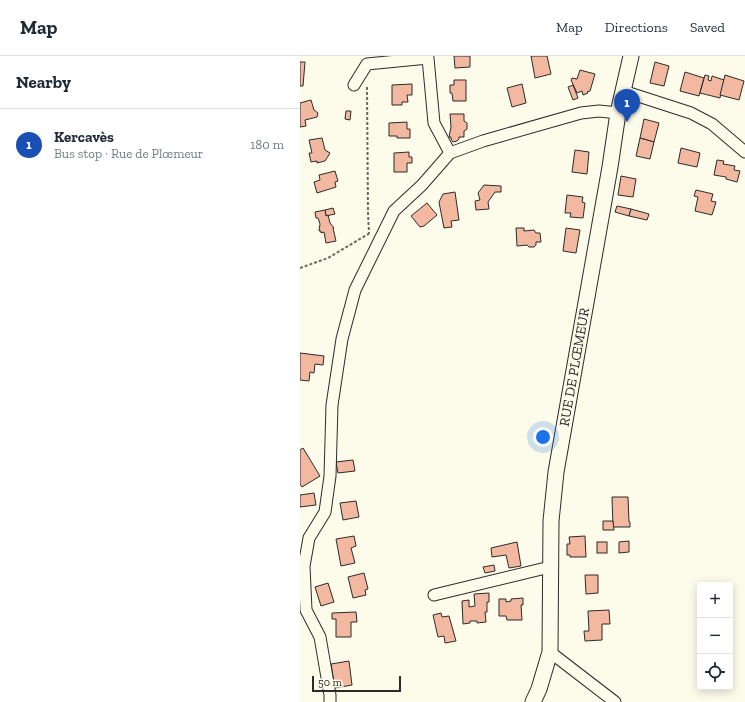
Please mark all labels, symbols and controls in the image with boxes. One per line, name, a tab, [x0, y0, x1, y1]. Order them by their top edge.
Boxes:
text: Map	[20, 16, 57, 39]
text: Map	[556, 19, 583, 36]
text: Directions	[605, 19, 668, 36]
text: Saved	[690, 19, 725, 36]
text: Nearby	[16, 72, 71, 92]
pin: 1	[614, 89, 640, 122]
text: Kercavès	[54, 128, 114, 146]
text: 1	[26, 137, 32, 152]
text: 180 m	[250, 137, 284, 152]
text: Bus stop · Rue de Plœmeur	[54, 146, 203, 161]
street label: RUE DE PLŒMEUR	[556, 306, 593, 428]
your location	[533, 427, 553, 447]
map controls	[697, 582, 733, 690]
button: +	[697, 582, 733, 618]
button: −	[697, 618, 733, 654]
button: locate	[697, 654, 733, 690]
scale bar	[312, 674, 401, 693]
text: 50 m	[318, 676, 342, 689]

